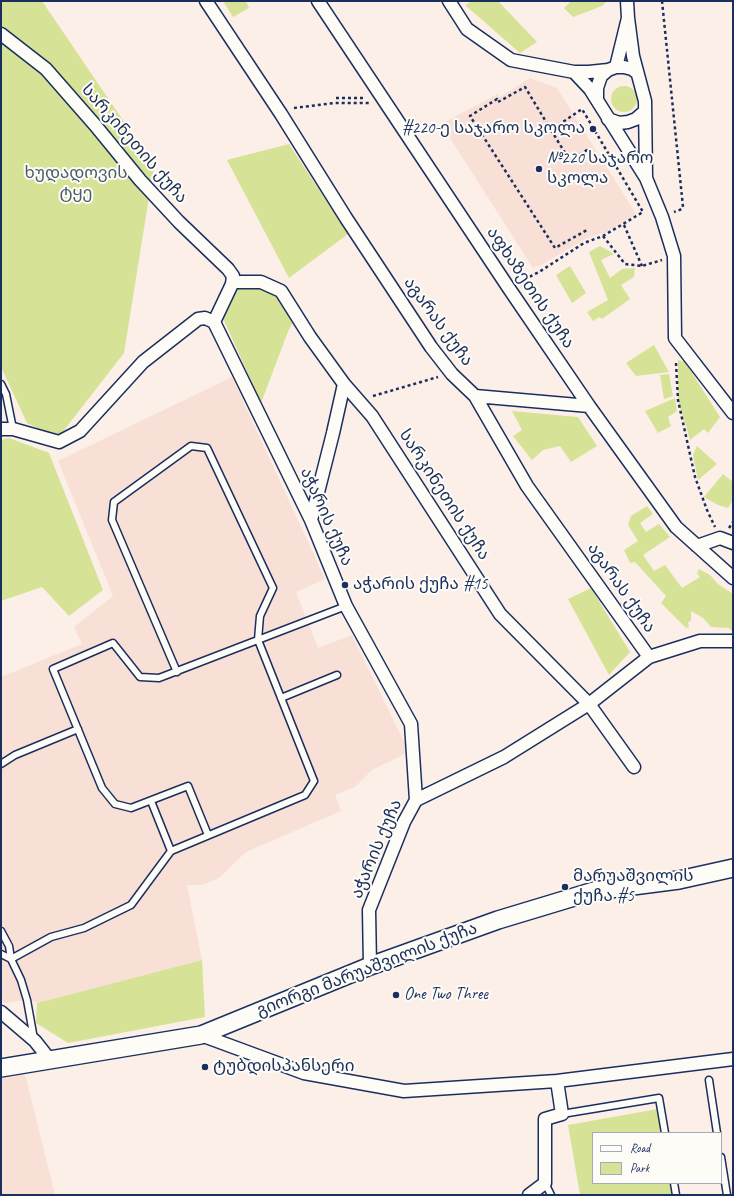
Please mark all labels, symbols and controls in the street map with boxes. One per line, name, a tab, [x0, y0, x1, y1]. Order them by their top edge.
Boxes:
street label: სარკინეთის ქუჩა	[77, 80, 191, 208]
place label: #220-ე საჯარო სკოლა	[402, 119, 585, 139]
marker: #220-ე საჯარო სკოლა	[588, 124, 598, 134]
place label: №220 საჯარო სკოლა	[547, 149, 653, 189]
park label: ხუდადოვის ტყე	[25, 164, 127, 204]
marker: №220 საჯარო სკოლა	[534, 164, 544, 174]
street label: აფხაზეთის ქუჩა	[482, 223, 578, 353]
street label: აგარას ქუჩა	[399, 273, 477, 371]
street label: სარკინეთის ქუჩა	[394, 426, 494, 564]
street label: აჭარის ქუჩა	[295, 465, 357, 569]
street label: აგარას ქუჩა	[582, 539, 660, 637]
place label: აჭარის ქუჩა #15	[353, 575, 488, 595]
marker: აჭარის ქუჩა #15	[340, 580, 350, 590]
street label: აჭარის ქუჩა	[347, 796, 407, 902]
place label: მარუაშვილის ქუჩა #5	[573, 867, 693, 907]
marker: მარუაშვილის ქუჩა #5	[560, 882, 570, 892]
street label: გიორგი მარუაშვილის ქუჩა	[254, 918, 480, 1022]
place label: One Two Three	[404, 985, 488, 1005]
marker: One Two Three	[391, 990, 401, 1000]
place label: ტუბდისპანსერი	[213, 1057, 354, 1077]
marker: ტუბდისპანსერი	[200, 1062, 210, 1072]
legend	[592, 1132, 722, 1184]
text: Road	[630, 1140, 650, 1156]
text: Park	[630, 1160, 649, 1176]

